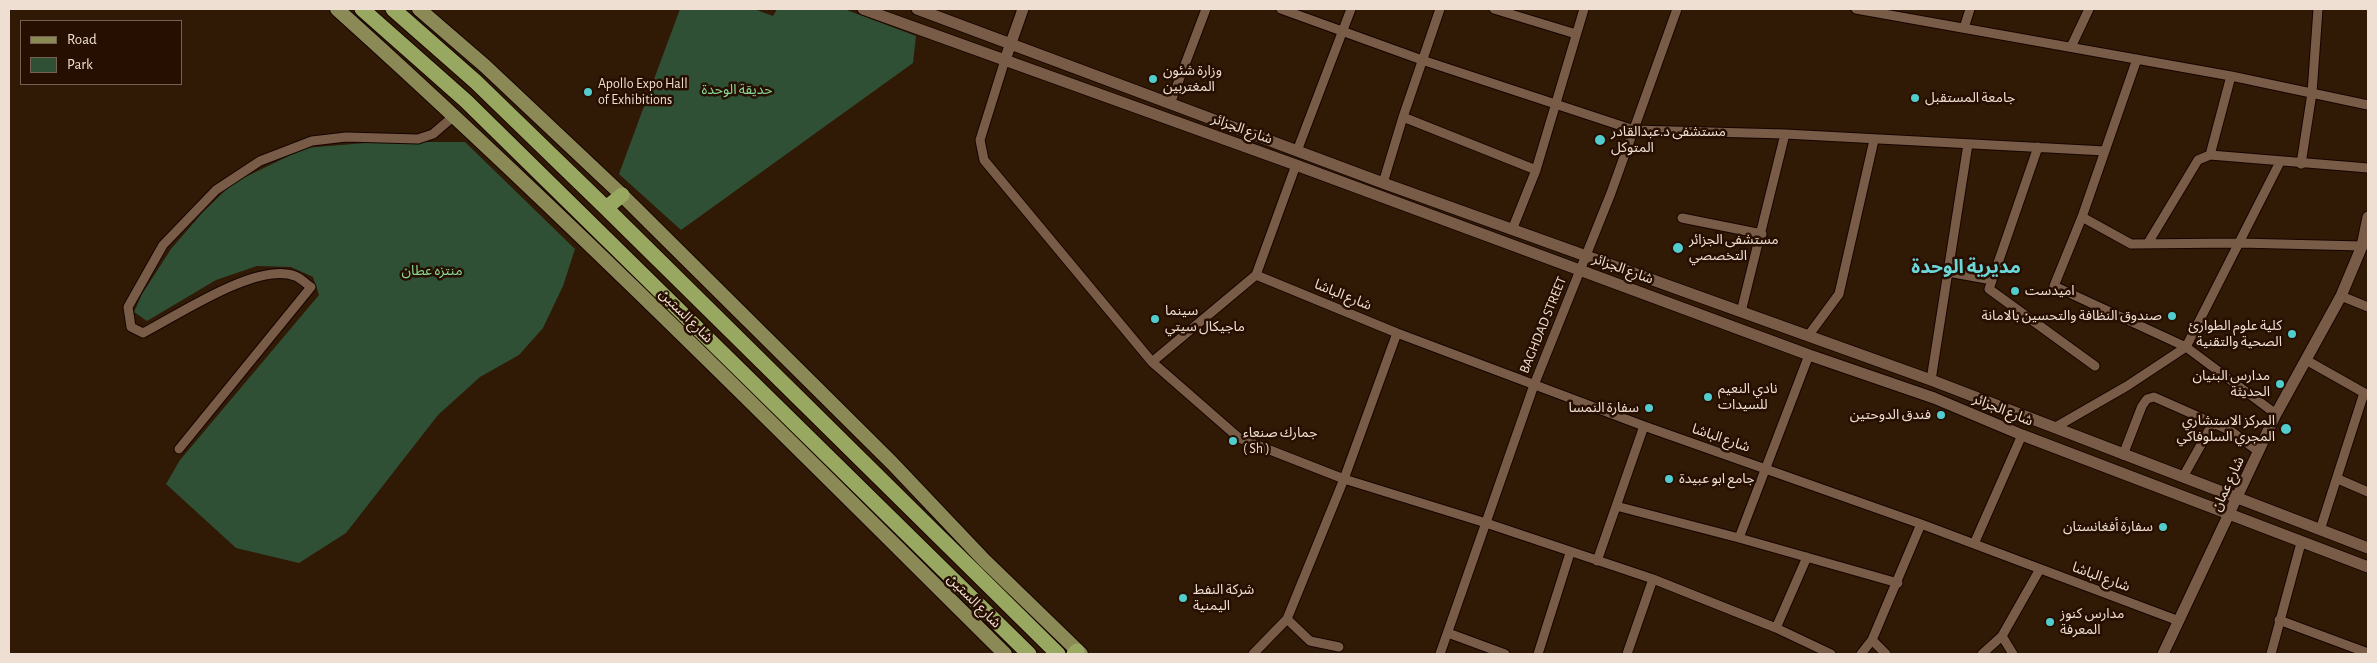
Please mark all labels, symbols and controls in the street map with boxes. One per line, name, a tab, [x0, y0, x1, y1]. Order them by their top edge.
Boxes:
legend	[20, 20, 182, 85]
text: Road	[67, 32, 97, 47]
text: Park	[67, 57, 93, 72]
place label: وزارة شئون المغتربين	[1163, 63, 1222, 95]
marker: وزارة شئون المغتربين	[1147, 73, 1159, 85]
place label: Apollo Expo Hall of Exhibitions	[598, 76, 688, 108]
park label: حديقة الوحدة	[702, 82, 772, 98]
marker: Apollo Expo Hall of Exhibitions	[582, 86, 594, 98]
place label: جامعة المستقبل	[1925, 90, 2015, 106]
marker: جامعة المستقبل	[1909, 92, 1921, 104]
street label: شارع الجزائر	[1209, 110, 1275, 148]
place label: مستشفى د.عبدالقادر المتوكل	[1611, 124, 1726, 156]
marker: مستشفى د.عبدالقادر المتوكل	[1593, 133, 1607, 147]
place label: مستشفى الجزائر التخصصي	[1689, 232, 1779, 264]
marker: مستشفى الجزائر التخصصي	[1671, 241, 1685, 255]
street label: شارع الجزائر	[1590, 250, 1656, 288]
district label: مديرية الوحدة	[1911, 256, 2021, 278]
park label: منتزه عطان	[402, 263, 462, 279]
street label: BAGHDAD STREET	[1516, 274, 1570, 376]
street label: شارع الباشا	[1312, 276, 1374, 314]
place label: اميدست	[2025, 283, 2075, 299]
marker: اميدست	[2009, 285, 2021, 297]
street label: شارع الستين	[656, 286, 716, 346]
place label: سينما ماجيكال سيتي	[1165, 303, 1245, 336]
place label: صندوق النظافة والتحسين بالامانة	[1982, 308, 2162, 324]
marker: صندوق النظافة والتحسين بالامانة	[2166, 310, 2178, 322]
marker: سينما ماجيكال سيتي	[1149, 313, 1161, 325]
place label: كلية علوم الطوارئ الصحية والتقنية	[2188, 318, 2282, 351]
marker: كلية علوم الطوارئ الصحية والتقنية	[2286, 328, 2298, 340]
place label: مدارس البنيان الحديثة	[2192, 368, 2270, 401]
marker: مدارس البنيان الحديثة	[2274, 378, 2286, 390]
place label: نادي النعيم للسيدات	[1718, 381, 1778, 414]
street label: شارع الجزائر	[1970, 390, 2036, 430]
marker: نادي النعيم للسيدات	[1702, 391, 1714, 403]
place label: سفارة النمسا	[1569, 400, 1639, 416]
marker: سفارة النمسا	[1643, 402, 1655, 414]
place label: فندق الدوحتين	[1850, 407, 1931, 423]
marker: فندق الدوحتين	[1935, 409, 1947, 421]
place label: المركز الاستشاري المجري السلوفاكي	[2176, 413, 2275, 446]
street label: شارع الباشا	[1690, 420, 1752, 456]
marker: المركز الاستشاري المجري السلوفاكي	[2279, 422, 2293, 436]
place label: جمارك صنعاء ( Sh )	[1243, 425, 1317, 458]
marker: جمارك صنعاء ( Sh )	[1227, 435, 1239, 447]
street label: شارع عمان	[2208, 454, 2248, 514]
place label: جامع ابو عبيدة	[1679, 471, 1755, 487]
marker: جامع ابو عبيدة	[1663, 473, 1675, 485]
place label: سفارة أفغانستان	[2063, 519, 2153, 535]
marker: سفارة أفغانستان	[2157, 521, 2169, 533]
street label: شارع الباشا	[2070, 559, 2132, 595]
street label: شارع الستين	[944, 571, 1004, 631]
place label: شركة النفط اليمنية	[1193, 582, 1254, 614]
marker: شركة النفط اليمنية	[1177, 592, 1189, 604]
place label: مدارس كنوز المعرفة	[2060, 606, 2124, 638]
marker: مدارس كنوز المعرفة	[2044, 616, 2056, 628]

